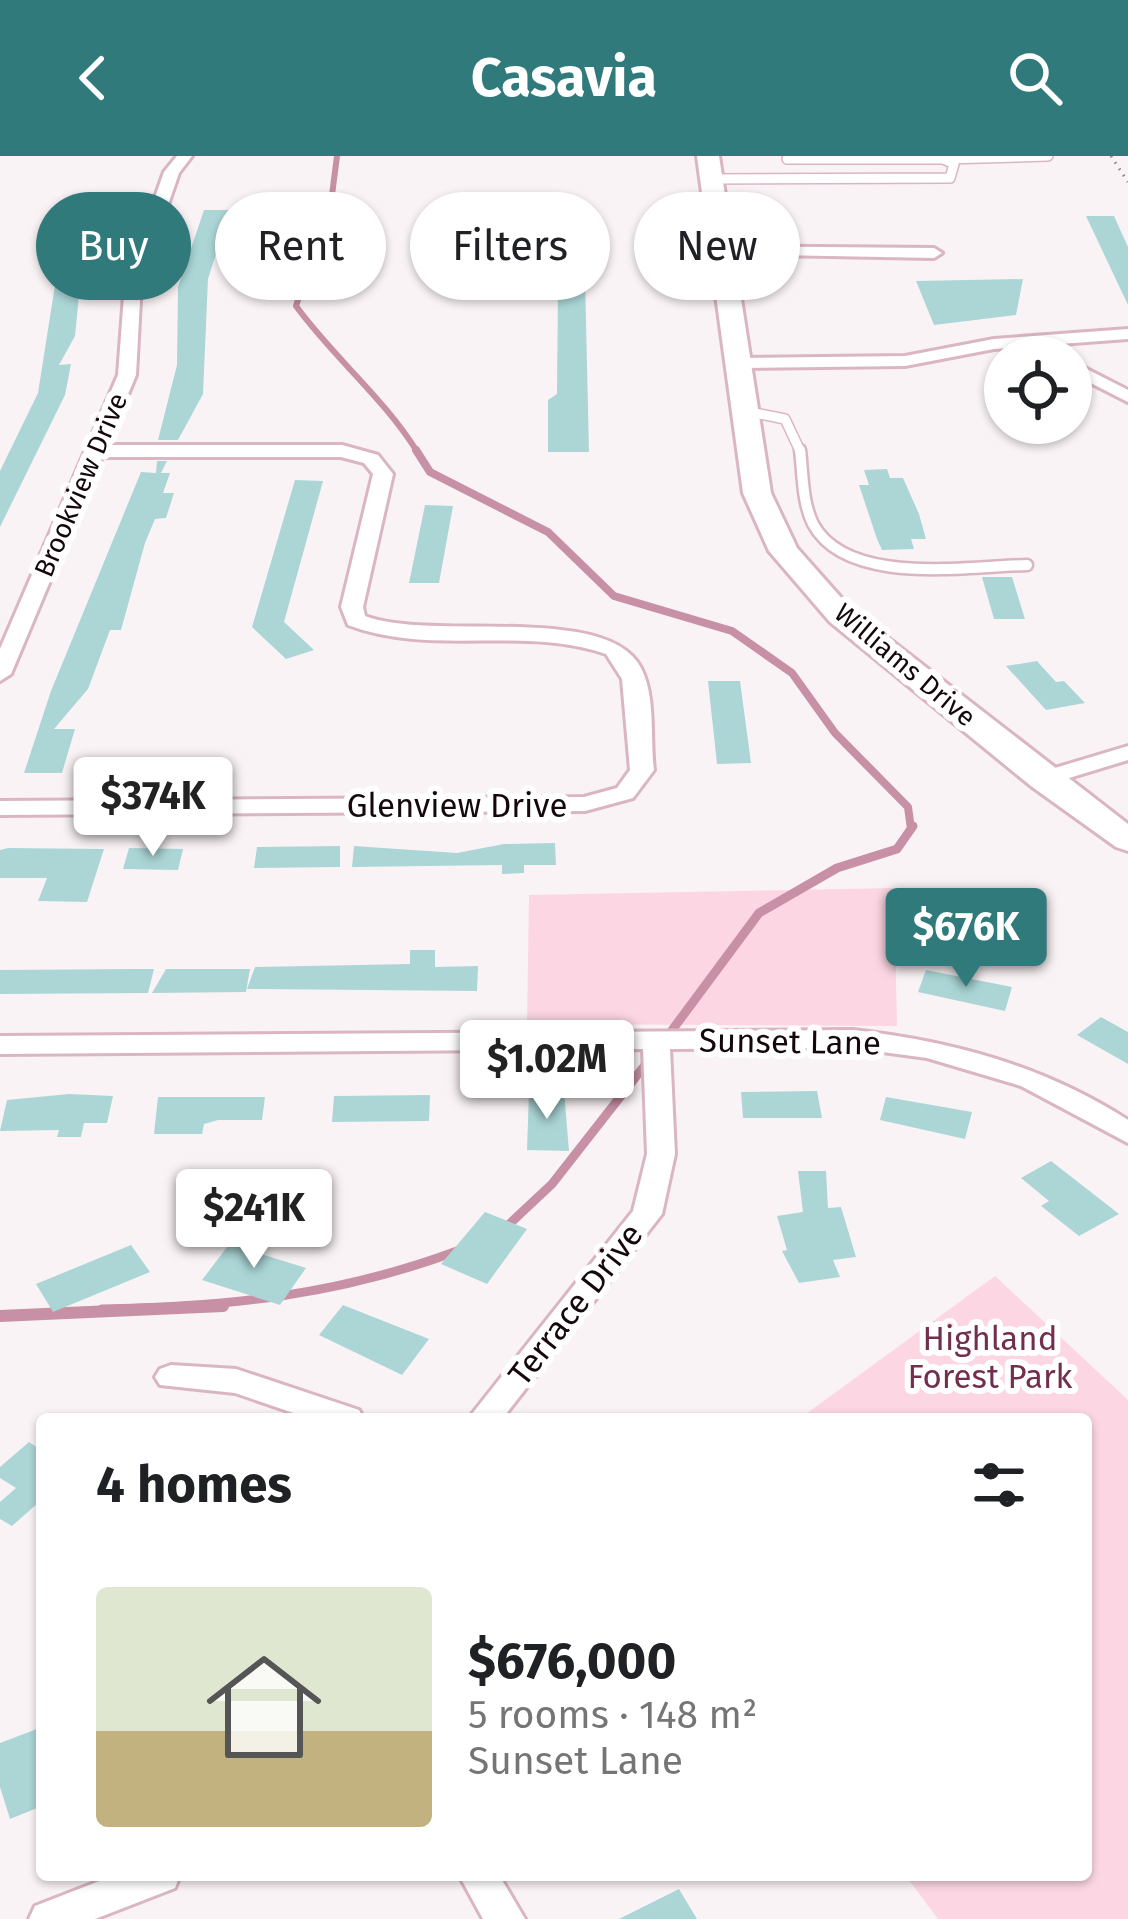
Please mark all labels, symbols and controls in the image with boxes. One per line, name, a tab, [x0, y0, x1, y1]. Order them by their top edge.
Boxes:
icon: back	[60, 45, 126, 111]
icon: search	[1002, 45, 1068, 111]
text: Casavia	[471, 46, 657, 110]
chip: Buy	[36, 192, 191, 300]
chip: Rent	[215, 192, 386, 300]
chip: Filters	[410, 192, 610, 300]
chip: New	[634, 192, 800, 300]
map controls	[984, 336, 1092, 444]
button: locate	[984, 336, 1092, 444]
street label: Brookview Drive	[28, 388, 134, 582]
street label: Williams Drive	[828, 597, 982, 733]
pin: $374K	[69, 757, 237, 859]
text: $374K	[101, 773, 205, 819]
street label: Glenview Drive	[347, 786, 567, 826]
pin: $676K	[882, 888, 1050, 990]
text: $676K	[913, 904, 1019, 950]
pin: $1.02M	[449, 1020, 645, 1122]
street label: Sunset Lane	[699, 1020, 881, 1064]
text: $1.02M	[487, 1036, 607, 1082]
pin: $241K	[170, 1169, 338, 1271]
text: $241K	[203, 1185, 305, 1231]
street label: Terrace Drive	[500, 1216, 651, 1394]
park label: Highland Forest Park	[907, 1319, 1073, 1397]
icon: filters	[966, 1452, 1032, 1518]
text: 4 homes	[96, 1454, 292, 1516]
text: $676,000	[468, 1630, 676, 1692]
icon: home	[192, 1635, 336, 1779]
text: 5 rooms · 148 m²	[468, 1692, 757, 1738]
text: Sunset Lane	[468, 1738, 683, 1784]

